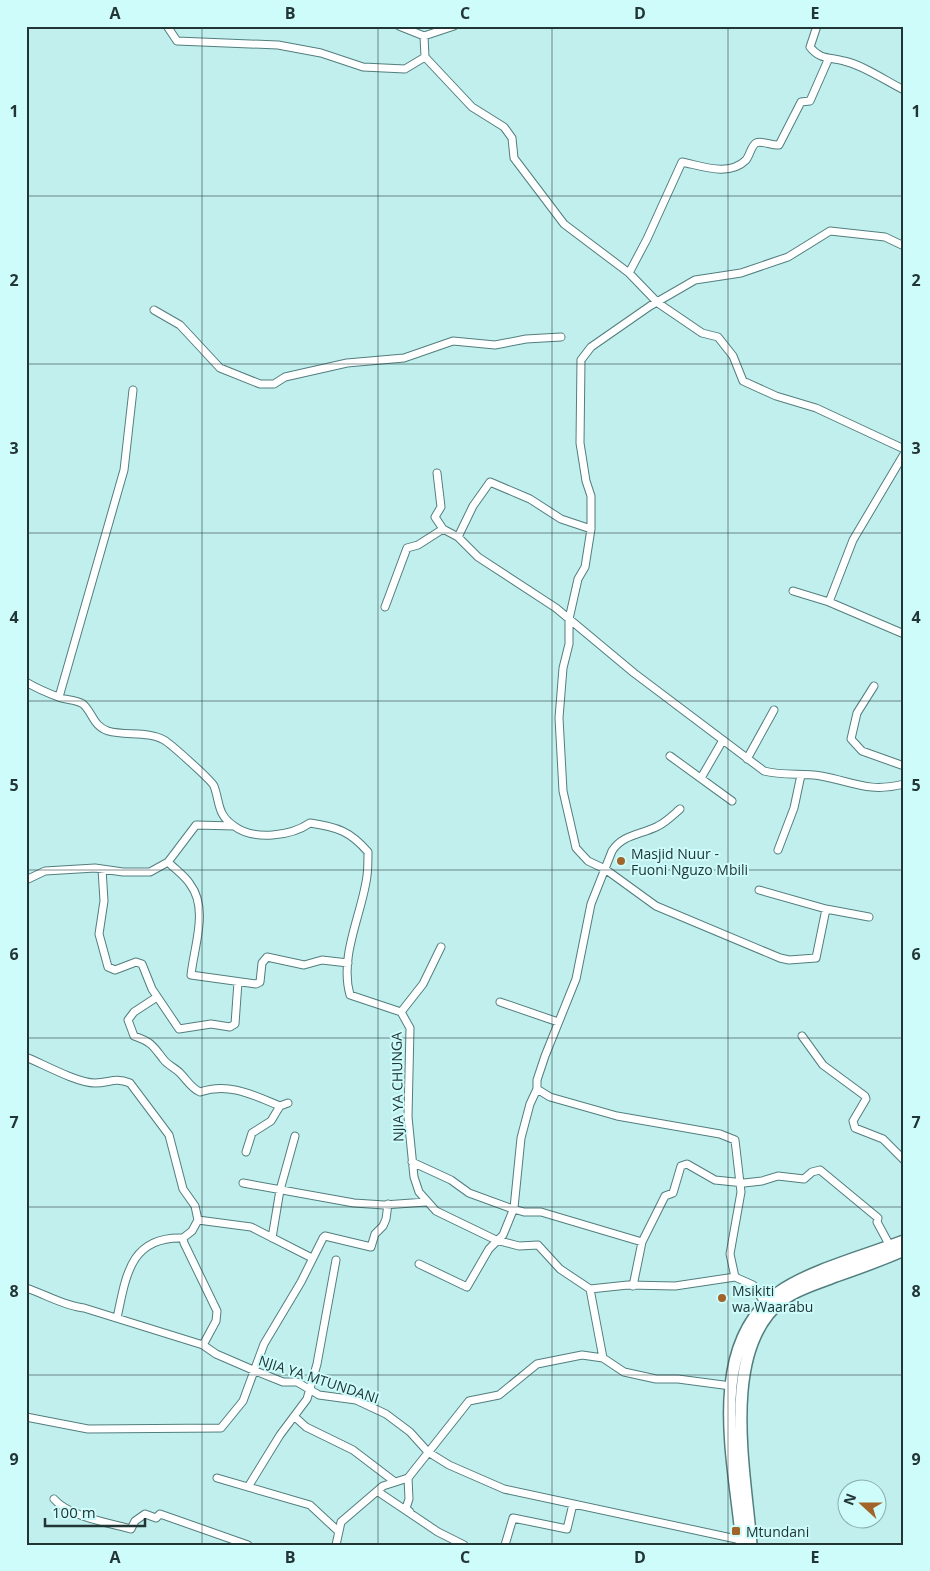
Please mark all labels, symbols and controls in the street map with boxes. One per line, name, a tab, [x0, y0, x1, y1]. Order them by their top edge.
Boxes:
text: A	[109, 2, 121, 24]
text: B	[285, 2, 295, 24]
text: C	[460, 2, 470, 24]
text: D	[634, 2, 646, 24]
text: E	[811, 2, 820, 24]
text: 1	[9, 100, 19, 122]
text: 1	[911, 100, 921, 122]
text: 2	[9, 269, 19, 291]
text: 2	[911, 269, 921, 291]
text: 3	[9, 437, 19, 459]
text: 3	[911, 437, 921, 459]
text: 4	[9, 606, 19, 628]
text: 4	[911, 606, 921, 628]
text: 5	[9, 774, 19, 796]
text: 5	[911, 774, 921, 796]
place label: Masjid Nuur - Fuoni Nguzo Mbili	[631, 844, 748, 879]
marker: Masjid Nuur - Fuoni Nguzo Mbili	[615, 855, 627, 867]
text: 6	[9, 943, 19, 965]
text: 6	[911, 943, 921, 965]
street label: NJIA YA CHUNGA	[387, 1032, 407, 1142]
text: 7	[9, 1111, 19, 1133]
text: 7	[911, 1111, 921, 1133]
text: 8	[9, 1280, 19, 1302]
text: 8	[911, 1280, 921, 1302]
place label: Msikiti wa Waarabu	[732, 1281, 813, 1316]
marker: Msikiti wa Waarabu	[716, 1292, 728, 1304]
street label: NJIA YA MTUNDANI	[256, 1351, 382, 1407]
text: 9	[9, 1448, 19, 1470]
text: 9	[911, 1448, 921, 1470]
north arrow	[838, 1478, 888, 1528]
text: N	[838, 1490, 860, 1508]
scale bar	[45, 1496, 145, 1528]
text: 100 m	[52, 1502, 96, 1522]
place label: Mtundani	[746, 1522, 809, 1541]
marker: Mtundani	[730, 1525, 742, 1537]
text: A	[109, 1546, 121, 1568]
text: B	[285, 1546, 295, 1568]
text: C	[460, 1546, 470, 1568]
text: D	[634, 1546, 646, 1568]
text: E	[811, 1546, 820, 1568]

